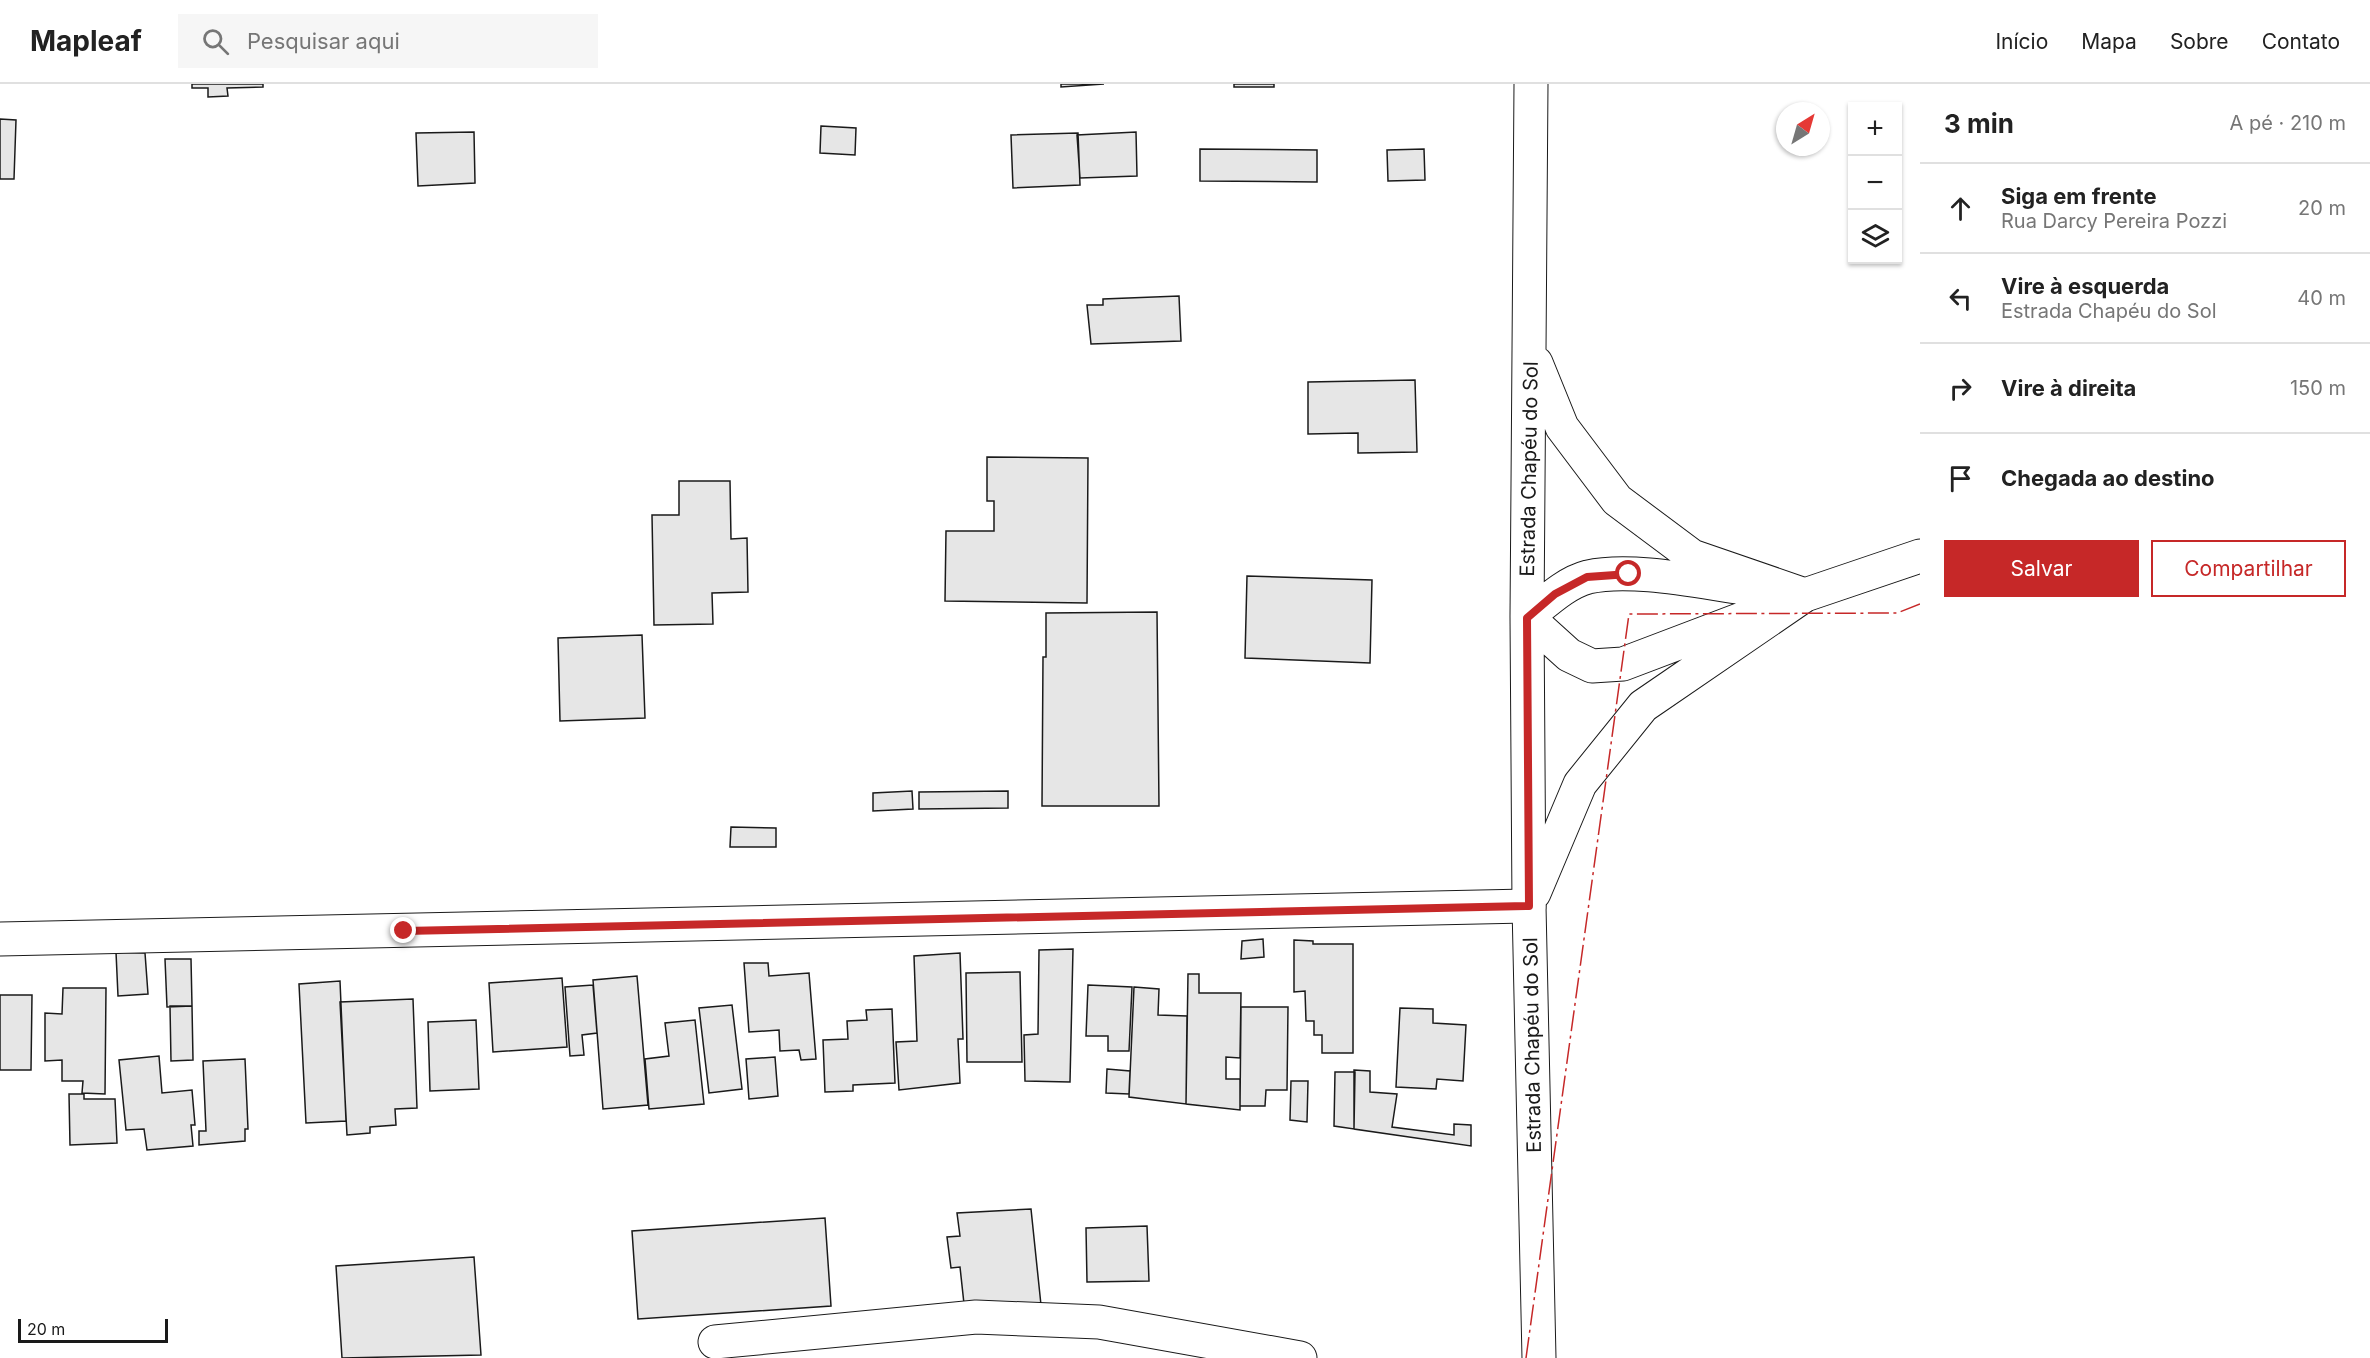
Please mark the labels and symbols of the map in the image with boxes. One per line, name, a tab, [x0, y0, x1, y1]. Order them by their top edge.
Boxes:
north arrow	[1776, 102, 1830, 156]
street label: Estrada Chapéu do Sol	[1515, 361, 1543, 577]
route start	[1615, 560, 1641, 586]
route end	[390, 917, 416, 943]
street label: Estrada Chapéu do Sol	[1518, 937, 1546, 1153]
scale bar	[18, 1316, 168, 1344]

